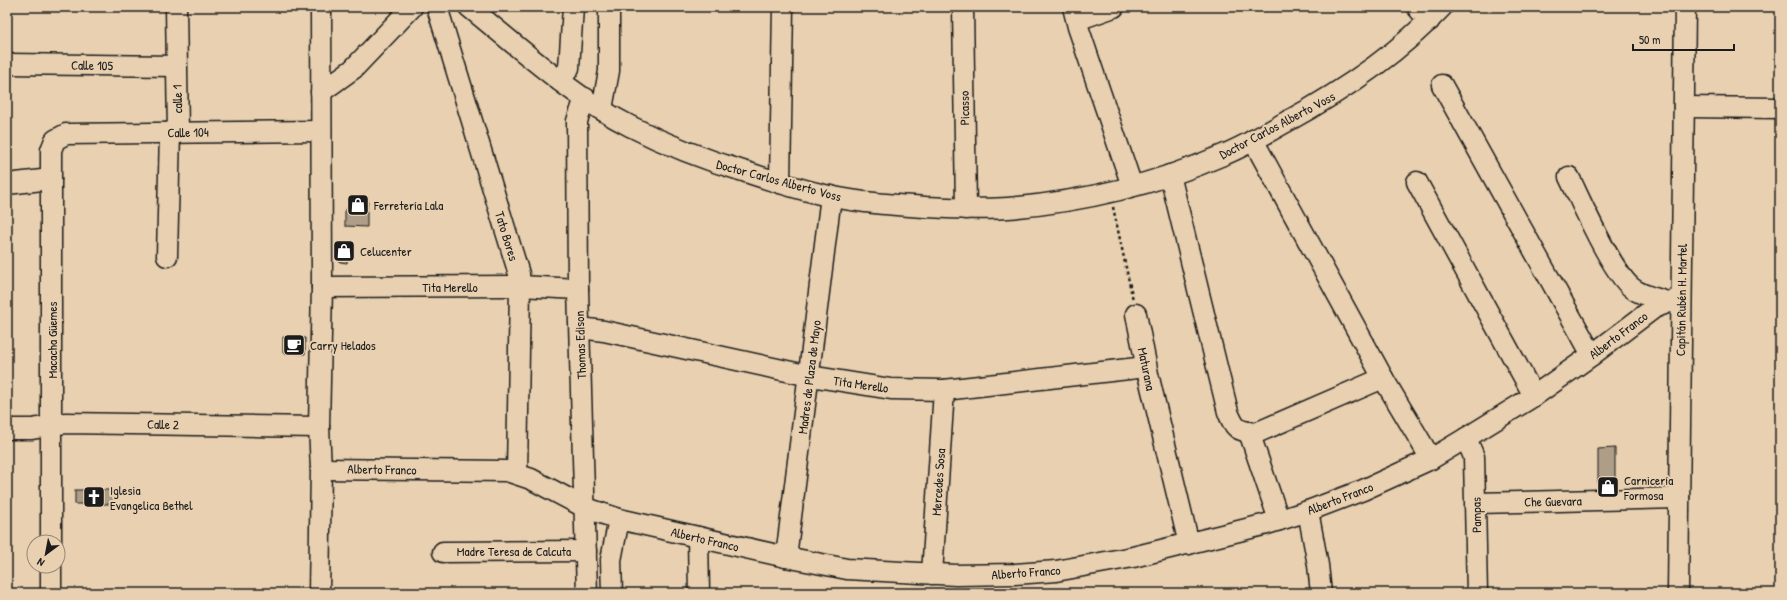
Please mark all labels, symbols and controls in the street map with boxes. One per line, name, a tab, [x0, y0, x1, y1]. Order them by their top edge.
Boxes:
scale bar	[1633, 26, 1734, 52]
text: 50 m	[1639, 31, 1660, 48]
street label: Calle 105	[71, 56, 114, 74]
street label: calle 1	[168, 84, 186, 113]
street label: Doctor Carlos Alberto Voss	[1216, 87, 1338, 163]
street label: Picasso	[955, 91, 973, 125]
street label: Calle 104	[167, 123, 209, 141]
street label: Doctor Carlos Alberto Voss	[715, 155, 843, 205]
shop icon: Ferretería Lala	[345, 192, 371, 218]
place label: Ferretería Lala	[373, 196, 443, 214]
street label: Tato Bores	[491, 209, 523, 263]
shop icon: Celucenter	[331, 238, 357, 264]
place label: Celucenter	[360, 242, 412, 260]
street label: Capitán Rubén H. Martel	[1671, 243, 1691, 356]
street label: Tita Merello	[422, 278, 478, 296]
street label: Macacha Güemes	[43, 301, 61, 379]
street label: Alberto Franco	[1585, 307, 1651, 363]
street label: Thomas Edison	[570, 310, 590, 380]
street label: Madres de Plaza de Mayo	[793, 319, 825, 435]
cafe icon: Carry Helados	[281, 332, 307, 358]
place label: Carry Helados	[310, 336, 376, 354]
street label: Maturana	[1134, 346, 1160, 392]
street label: Tita Merello	[832, 371, 890, 397]
street label: Calle 2	[147, 415, 179, 433]
street label: Mercedes Sosa	[927, 448, 949, 516]
street label: Alberto Franco	[347, 459, 417, 479]
place label: Carnicería Formosa	[1623, 471, 1673, 504]
shop icon: Carnicería Formosa	[1595, 474, 1621, 500]
street label: Alberto Franco	[1304, 477, 1376, 519]
place label: Iglesia Evangelica Bethel	[110, 481, 193, 514]
church icon: Iglesia Evangelica Bethel	[81, 484, 107, 510]
street label: Che Guevara	[1524, 491, 1582, 511]
street label: Pampas	[1467, 497, 1485, 533]
street label: Alberto Franco	[669, 522, 741, 556]
north arrow	[26, 534, 66, 574]
street label: Madre Teresa de Calcuta	[457, 542, 571, 560]
text: N	[34, 555, 47, 570]
street label: Alberto Franco	[991, 561, 1061, 583]

